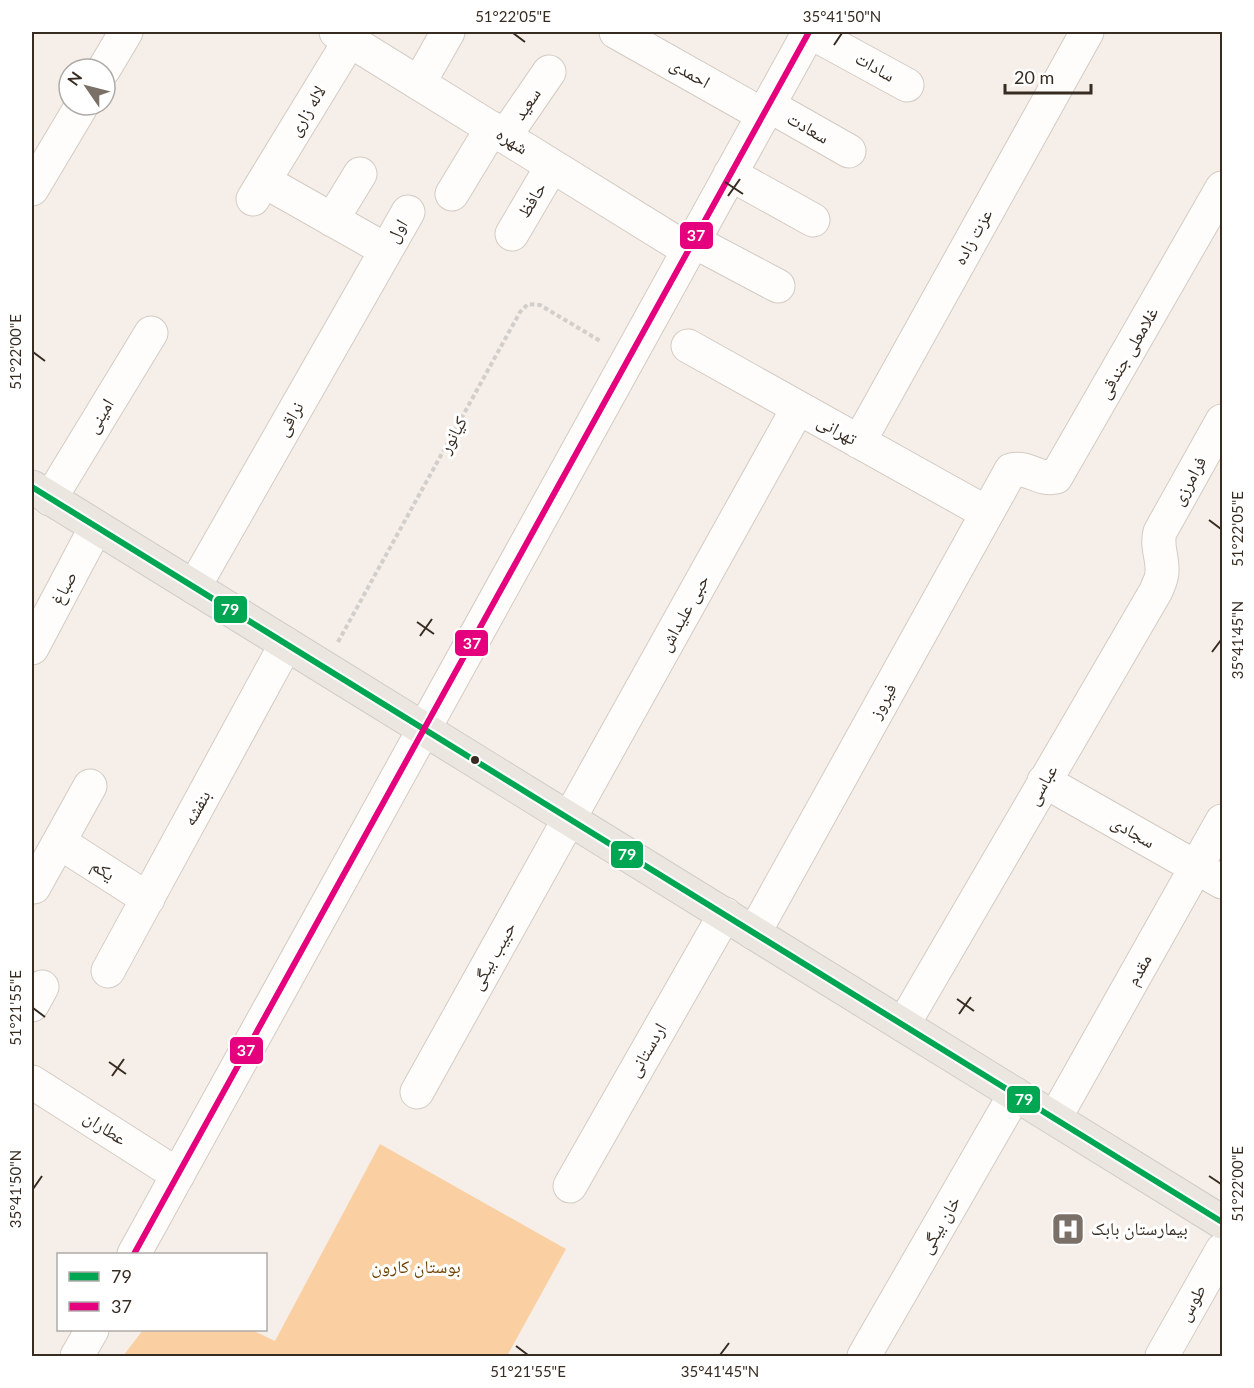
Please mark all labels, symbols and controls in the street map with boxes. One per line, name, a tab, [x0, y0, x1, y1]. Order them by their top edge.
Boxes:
text: 51°22'05"E	[475, 7, 551, 25]
text: 35°41'50"N	[803, 7, 881, 25]
street label: سادات	[852, 46, 899, 86]
street label: احمدی	[666, 52, 715, 93]
north arrow	[57, 57, 117, 117]
scale bar	[1005, 57, 1090, 95]
text: 20 m	[1014, 66, 1054, 88]
text: N	[63, 68, 86, 89]
street label: لاله زاری	[282, 81, 331, 140]
street label: سعید	[507, 83, 545, 124]
street label: سعادت	[783, 106, 834, 148]
street label: شهره	[493, 122, 532, 158]
street label: حافظ	[512, 178, 550, 221]
street label: عزت زاده	[948, 205, 997, 268]
street label: اول	[381, 215, 412, 247]
line badge: 37	[679, 221, 714, 250]
text: 37	[687, 225, 705, 244]
street label: غلامعلی جندقی	[1092, 303, 1163, 403]
text: 51°22'00"E	[6, 314, 24, 390]
street label: امینی	[80, 394, 119, 437]
street label: نراقی	[270, 397, 309, 440]
street label: تهرانی	[813, 409, 861, 450]
street label: کیانور	[433, 412, 472, 458]
street label: فرامرزی	[1166, 452, 1211, 509]
text: 51°22'05"E	[1228, 491, 1246, 567]
street label: صباغ	[45, 567, 82, 609]
street label: حبی علیداش	[653, 570, 714, 655]
line badge: 79	[213, 595, 248, 624]
text: 79	[221, 599, 239, 618]
text: 35°41'45"N	[1228, 601, 1246, 679]
line badge: 37	[454, 629, 489, 657]
text: 37	[463, 633, 481, 652]
street label: فیروز	[863, 679, 901, 723]
unlabelled marker	[469, 754, 481, 766]
street label: عباسی	[1021, 760, 1062, 809]
street label: بنفشه	[177, 786, 215, 829]
street label: سجادی	[1107, 810, 1159, 853]
line badge: 79	[610, 840, 644, 869]
text: 79	[618, 844, 636, 863]
street label: یکم	[86, 853, 120, 887]
street label: حبیب بیگی	[464, 918, 521, 994]
street label: مقدم	[1121, 950, 1157, 990]
text: 51°21'55"E	[6, 970, 24, 1046]
street label: اردستانی	[622, 1018, 671, 1081]
line badge: 37	[229, 1036, 264, 1065]
text: 37	[237, 1040, 255, 1059]
line badge: 79	[1006, 1085, 1041, 1114]
text: 79	[1015, 1089, 1033, 1108]
street label: عطاران	[79, 1105, 131, 1150]
text: 51°22'00"E	[1228, 1146, 1246, 1222]
text: 35°41'50"N	[6, 1150, 24, 1228]
street label: خان بیگی	[914, 1192, 965, 1258]
hospital icon: بیمارستان بابک	[1050, 1211, 1086, 1247]
place label: بیمارستان بابک	[1091, 1217, 1188, 1240]
legend	[57, 1253, 267, 1331]
park label: بوستان کارون	[371, 1255, 461, 1278]
text: 79	[111, 1265, 132, 1287]
street label: طوس	[1172, 1280, 1211, 1325]
text: 37	[111, 1295, 132, 1317]
text: 51°21'55"E	[490, 1362, 566, 1380]
text: 35°41'45"N	[681, 1362, 759, 1380]

